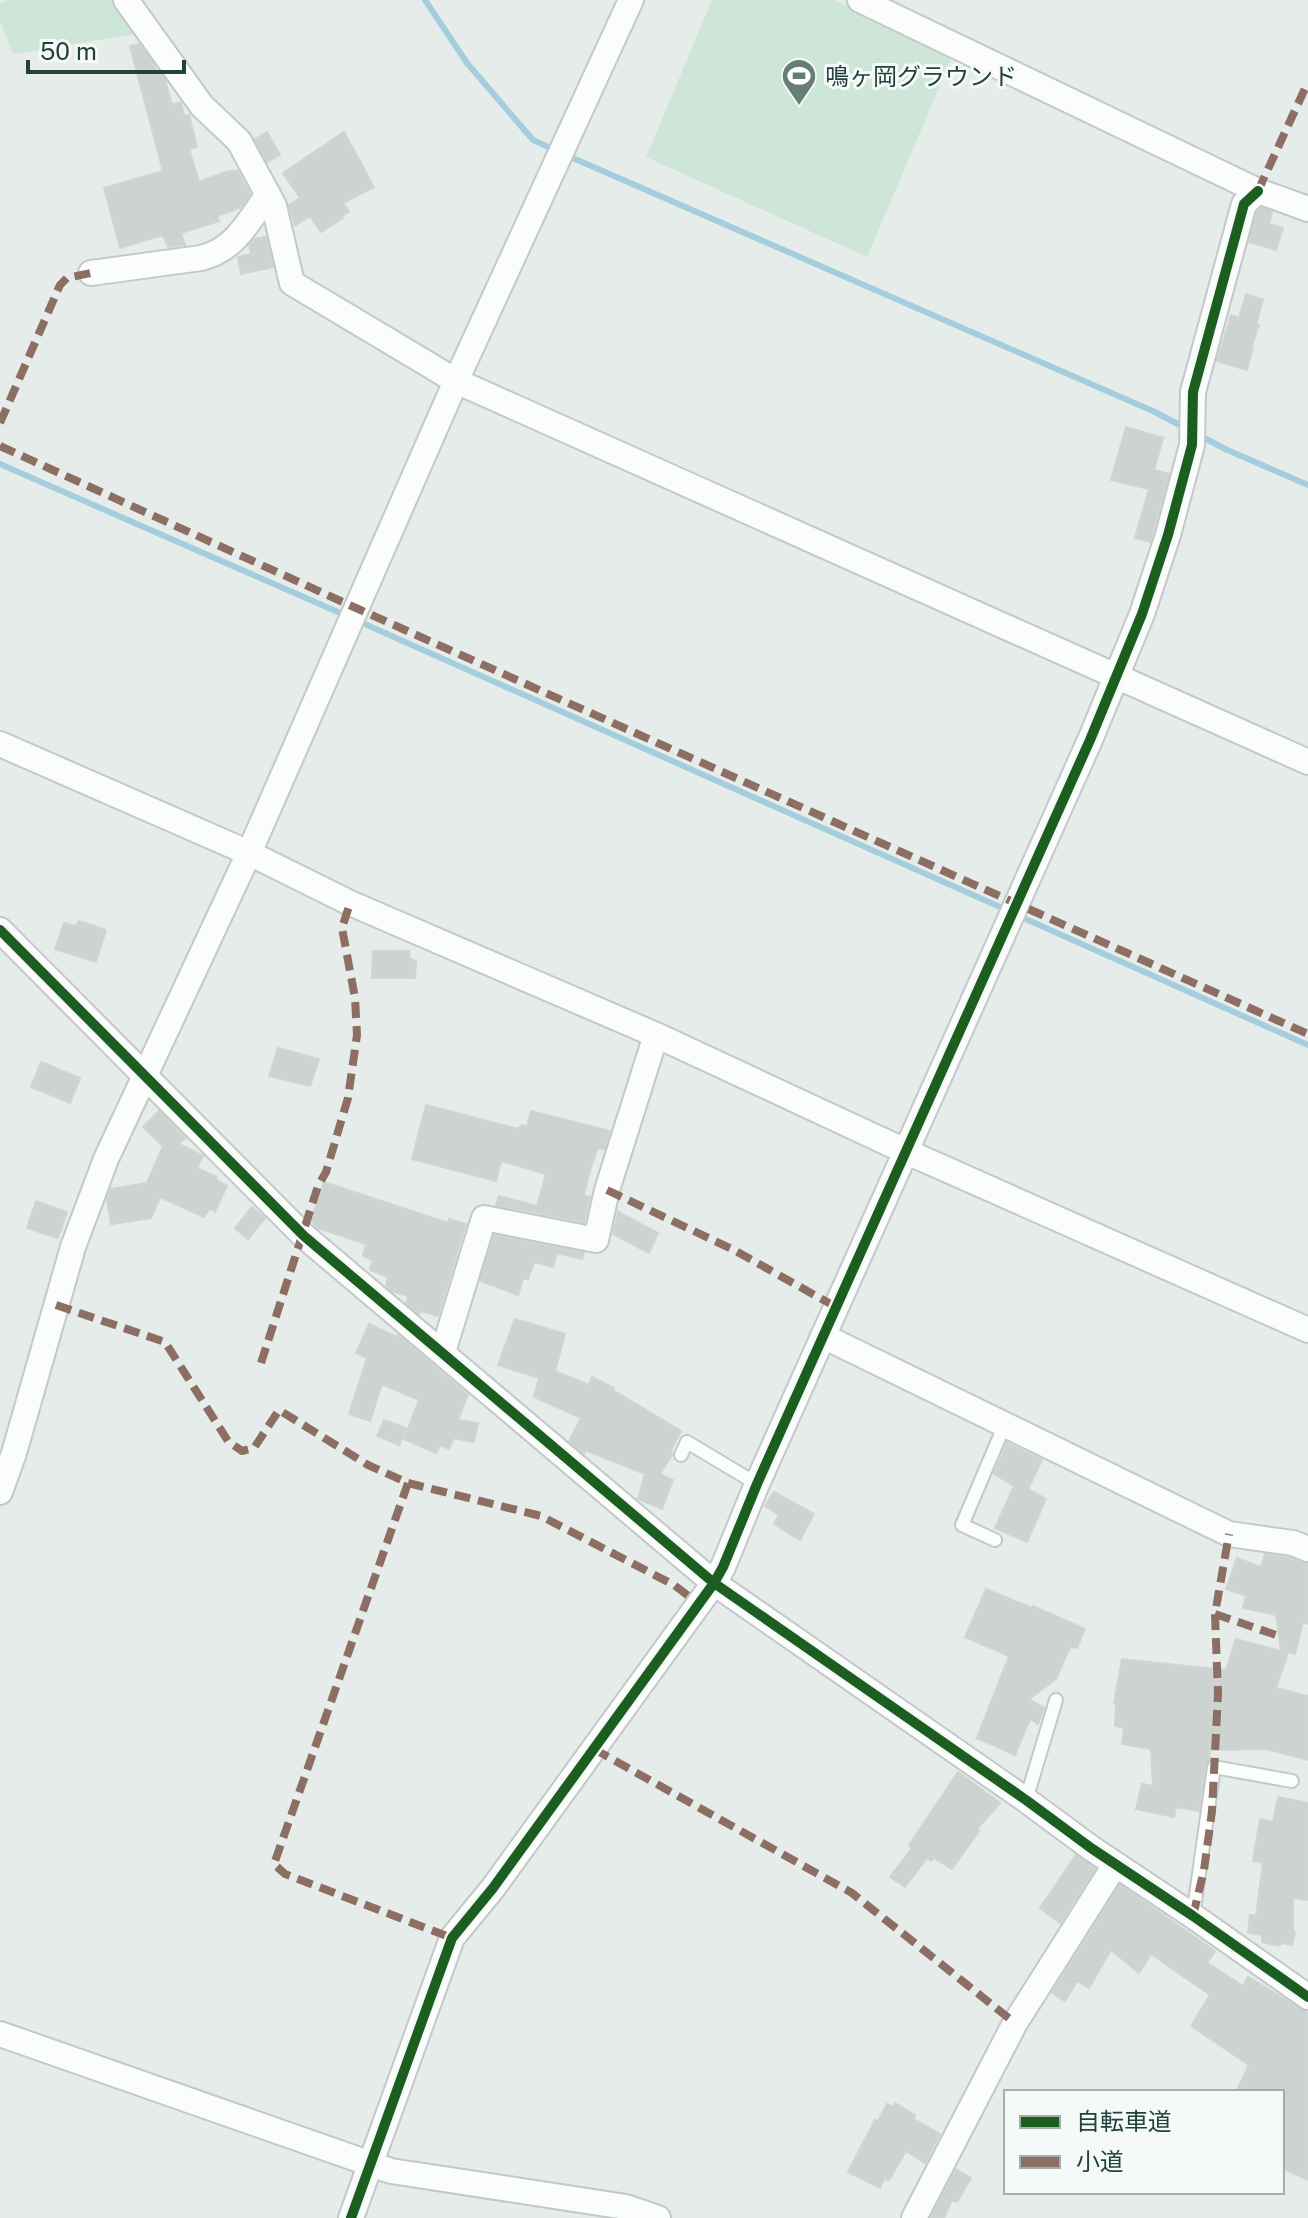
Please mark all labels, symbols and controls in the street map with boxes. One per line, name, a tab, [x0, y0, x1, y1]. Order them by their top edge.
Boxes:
scale bar	[28, 24, 184, 74]
text: 50 m	[40, 37, 97, 65]
sports icon: 鳴ヶ岡グラウンド	[780, 57, 818, 107]
place label: 鳴ヶ岡グラウンド	[825, 62, 1017, 90]
legend	[1004, 2090, 1284, 2194]
text: 自転車道	[1076, 2107, 1172, 2135]
text: 小道	[1076, 2147, 1124, 2175]

